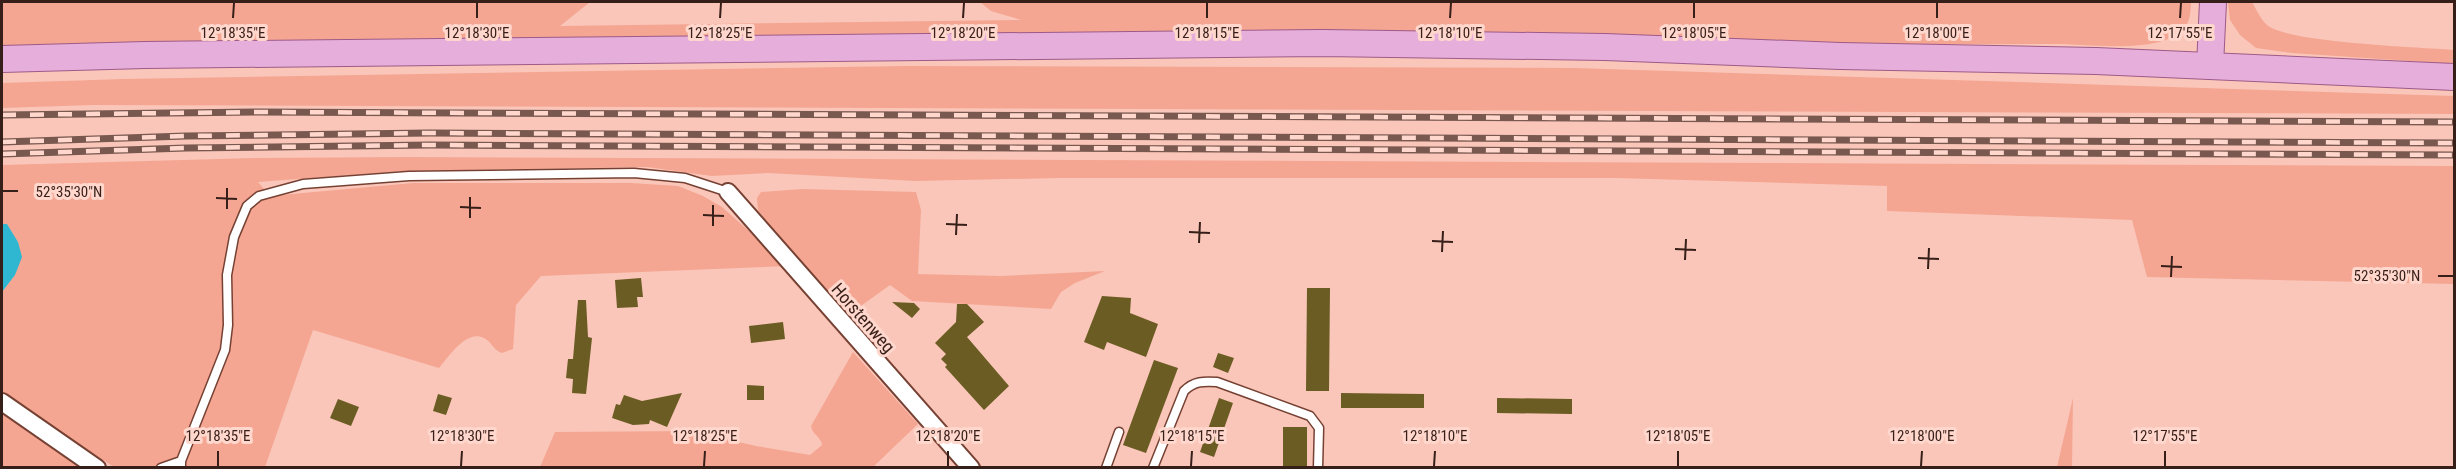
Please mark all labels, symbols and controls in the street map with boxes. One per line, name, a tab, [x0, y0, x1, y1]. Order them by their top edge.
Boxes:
text: 12°18'35"E	[201, 24, 265, 42]
text: 12°18'30"E	[445, 24, 509, 42]
text: 12°18'25"E	[688, 24, 752, 42]
text: 12°18'20"E	[931, 24, 995, 42]
text: 12°18'15"E	[1175, 24, 1239, 42]
text: 12°18'10"E	[1418, 24, 1482, 42]
text: 12°18'05"E	[1662, 24, 1726, 42]
text: 12°18'00"E	[1905, 24, 1969, 42]
text: 12°17'55"E	[2148, 24, 2212, 42]
text: 52°35'30"N	[36, 183, 102, 201]
text: 52°35'30"N	[2354, 267, 2420, 285]
street label: Horstenweg	[827, 279, 899, 357]
text: 12°18'35"E	[186, 427, 250, 445]
text: 12°18'30"E	[430, 427, 494, 445]
text: 12°18'25"E	[673, 427, 737, 445]
text: 12°18'20"E	[916, 427, 980, 445]
text: 12°18'15"E	[1160, 427, 1224, 445]
text: 12°18'10"E	[1403, 427, 1467, 445]
text: 12°18'05"E	[1646, 427, 1710, 445]
text: 12°18'00"E	[1890, 427, 1954, 445]
text: 12°17'55"E	[2133, 427, 2197, 445]

